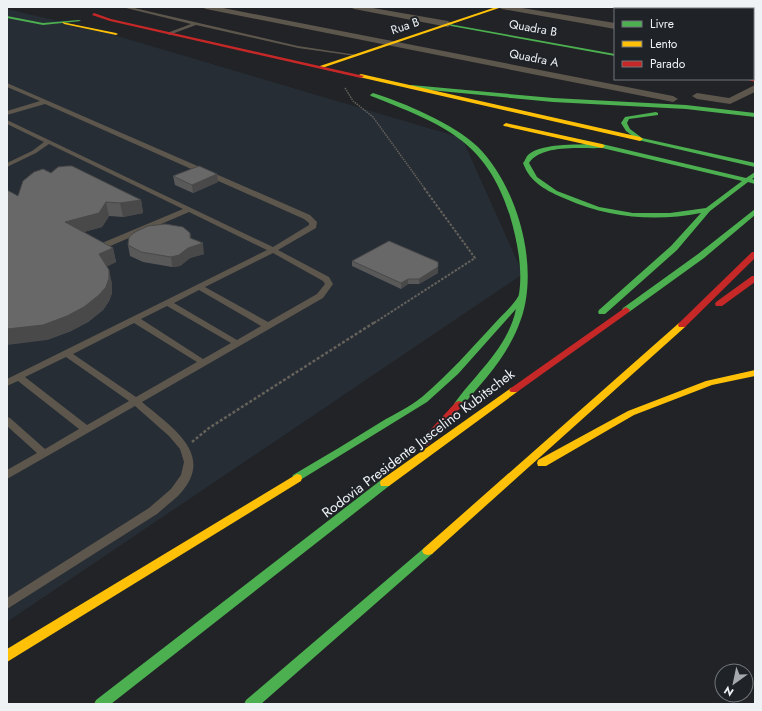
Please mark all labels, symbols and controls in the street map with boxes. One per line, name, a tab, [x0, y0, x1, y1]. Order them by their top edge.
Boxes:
legend	[614, 8, 754, 80]
street label: Rua B	[388, 13, 422, 39]
street label: Quadra B	[508, 15, 559, 41]
text: Livre	[650, 15, 674, 33]
text: Lento	[650, 35, 678, 53]
street label: Quadra A	[508, 44, 560, 72]
text: Parado	[650, 55, 686, 73]
street label: Rodovia Presidente Juscelino Kubitschek	[317, 363, 519, 522]
north arrow	[714, 663, 754, 703]
text: N	[721, 682, 737, 700]

